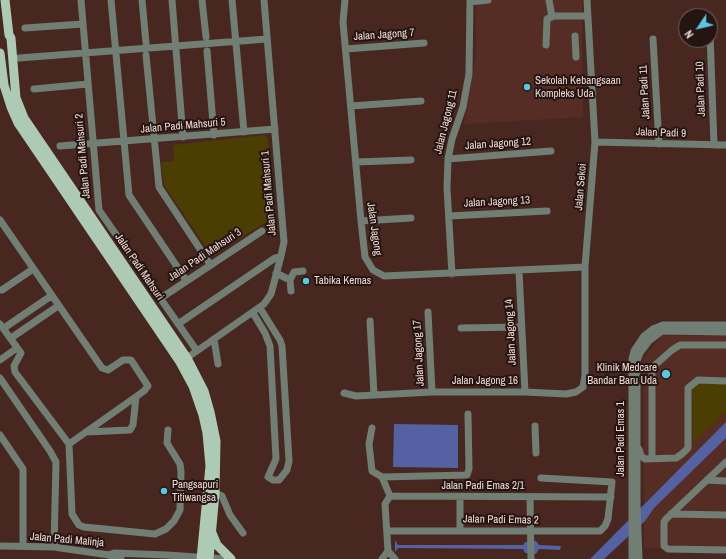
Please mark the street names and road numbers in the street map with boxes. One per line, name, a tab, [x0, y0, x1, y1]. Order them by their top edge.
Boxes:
street label: Jalan Jagong 7	[353, 26, 415, 44]
street label: Jalan Padi 10	[693, 61, 709, 117]
street label: Jalan Padi 11	[637, 64, 653, 120]
street label: Jalan Jagong 11	[432, 89, 460, 155]
street label: Jalan Padi Mahsuri 2	[73, 113, 93, 199]
street label: Jalan Padi Mahsuri 5	[140, 116, 226, 136]
street label: Jalan Padi 9	[636, 126, 686, 140]
street label: Jalan Jagong 12	[465, 135, 531, 153]
street label: Jalan Padi Mahsuri 1	[259, 150, 279, 236]
street label: Jalan Sekoi	[572, 163, 590, 211]
street label: Jalan Jagong 13	[464, 194, 530, 210]
street label: Jalan Jagong	[364, 202, 384, 256]
street label: Jalan Padi Mahsuri 3	[166, 226, 244, 284]
street label: Jalan Padi Mahsuri	[112, 231, 166, 303]
street label: Jalan Jagong 14	[503, 299, 519, 365]
street label: Jalan Jagong 17	[411, 320, 427, 386]
street label: Jalan Jagong 16	[452, 374, 518, 388]
street label: Jalan Padi Emas 1	[614, 401, 628, 477]
street label: Jalan Padi Emas 2/1	[441, 479, 525, 493]
street label: Jalan Padi Emas 2	[463, 513, 539, 527]
street label: Jalan Padi Malinja	[29, 530, 105, 550]

